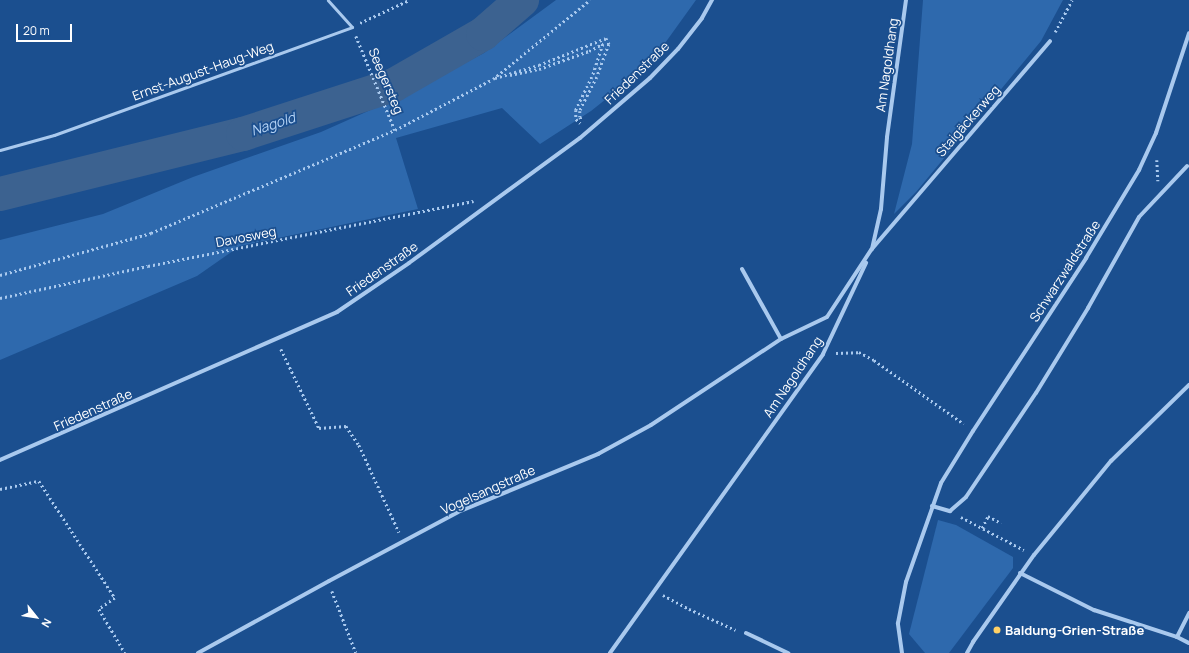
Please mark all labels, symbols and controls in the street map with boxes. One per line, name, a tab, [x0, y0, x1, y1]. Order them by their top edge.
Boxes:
scale bar	[18, 16, 74, 42]
street label: Am Nagoldhang	[873, 17, 901, 113]
text: 20 m	[23, 22, 50, 39]
street label: Ernst-August-Haug-Weg	[130, 38, 276, 104]
street label: Friedenstraße	[601, 38, 673, 108]
street label: Seegersteg	[365, 46, 407, 116]
street label: Staigäckerweg	[933, 82, 1003, 160]
water label: Nagold	[249, 109, 297, 139]
street label: Schwarzwaldstraße	[1026, 217, 1104, 325]
street label: Davosweg	[214, 224, 278, 250]
street label: Friedenstraße	[343, 239, 421, 299]
street label: Am Nagoldhang	[760, 333, 826, 421]
street label: Friedenstraße	[52, 386, 134, 434]
street label: Vogelsangstraße	[438, 462, 538, 518]
north arrow	[16, 597, 56, 637]
text: N	[38, 616, 55, 630]
place label: Baldung-Grien-Straße	[1005, 622, 1144, 638]
marker: Baldung-Grien-Straße	[992, 625, 1002, 635]

